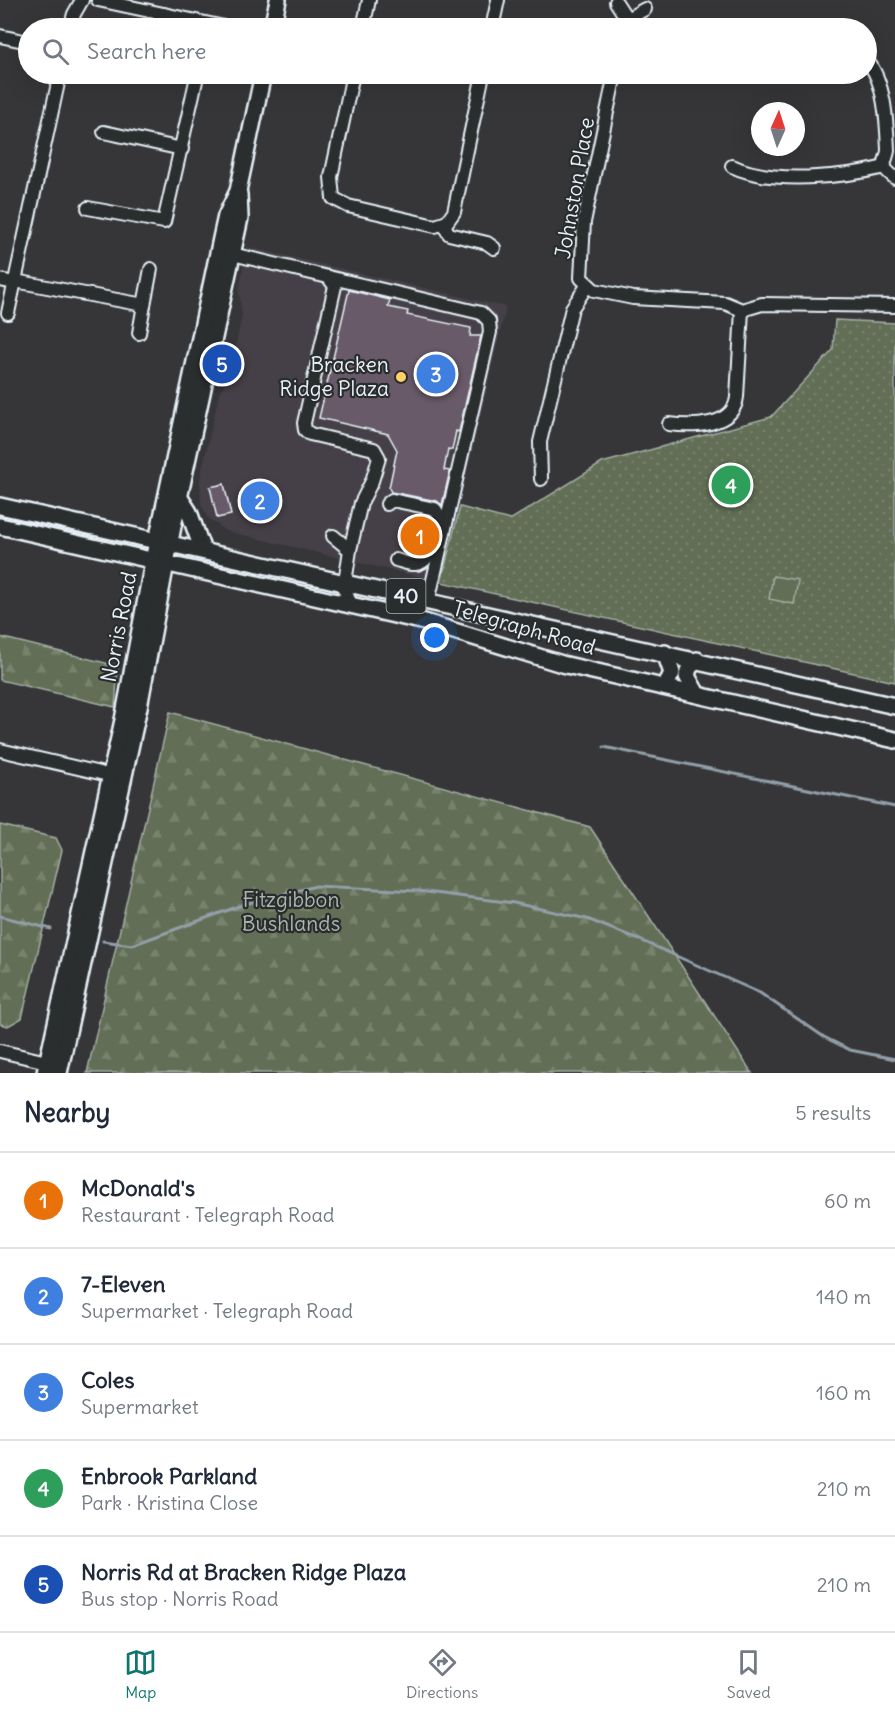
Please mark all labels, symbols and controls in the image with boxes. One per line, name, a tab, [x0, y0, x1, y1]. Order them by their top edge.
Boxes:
search box	[18, 18, 877, 84]
icon: search	[39, 35, 72, 68]
text: Search here	[87, 37, 206, 65]
north arrow	[751, 102, 805, 156]
street label: Johnston Place	[549, 115, 600, 261]
pin: 5	[202, 342, 242, 386]
place label: Bracken Ridge Plaza	[279, 351, 389, 402]
pin: 3	[416, 352, 456, 397]
marker: Bracken Ridge Plaza	[394, 370, 408, 384]
pin: 4	[712, 462, 750, 508]
pin: 2	[240, 478, 280, 524]
pin: 1	[400, 514, 440, 558]
street label: Norris Road	[95, 569, 142, 684]
road number: 40	[386, 579, 426, 613]
street label: Telegraph Road	[450, 594, 599, 661]
your location	[420, 623, 449, 652]
park label: Fitzgibbon Bushlands	[242, 886, 340, 937]
text: Nearby	[24, 1096, 110, 1129]
text: 5 results	[795, 1100, 871, 1125]
text: McDonald's	[81, 1174, 195, 1202]
text: 1	[40, 1188, 47, 1213]
text: 60 m	[824, 1188, 871, 1213]
text: Restaurant · Telegraph Road	[81, 1202, 335, 1227]
text: 7-Eleven	[81, 1270, 165, 1298]
text: 2	[38, 1284, 49, 1309]
text: 140 m	[816, 1284, 871, 1309]
text: Supermarket · Telegraph Road	[81, 1298, 353, 1323]
text: Coles	[81, 1366, 134, 1394]
text: 3	[38, 1380, 49, 1405]
text: 160 m	[816, 1380, 871, 1405]
text: Supermarket	[81, 1394, 199, 1419]
text: Enbrook Parkland	[81, 1462, 257, 1490]
text: 4	[38, 1476, 49, 1501]
text: 210 m	[817, 1476, 871, 1501]
text: Park · Kristina Close	[81, 1490, 258, 1515]
text: Norris Rd at Bracken Ridge Plaza	[81, 1558, 406, 1586]
text: 5	[38, 1572, 49, 1597]
text: 210 m	[817, 1572, 871, 1597]
text: Bus stop · Norris Road	[81, 1586, 279, 1611]
tab: Map	[124, 1646, 157, 1702]
tab: Directions	[406, 1646, 478, 1702]
tab: Saved	[727, 1646, 771, 1702]

